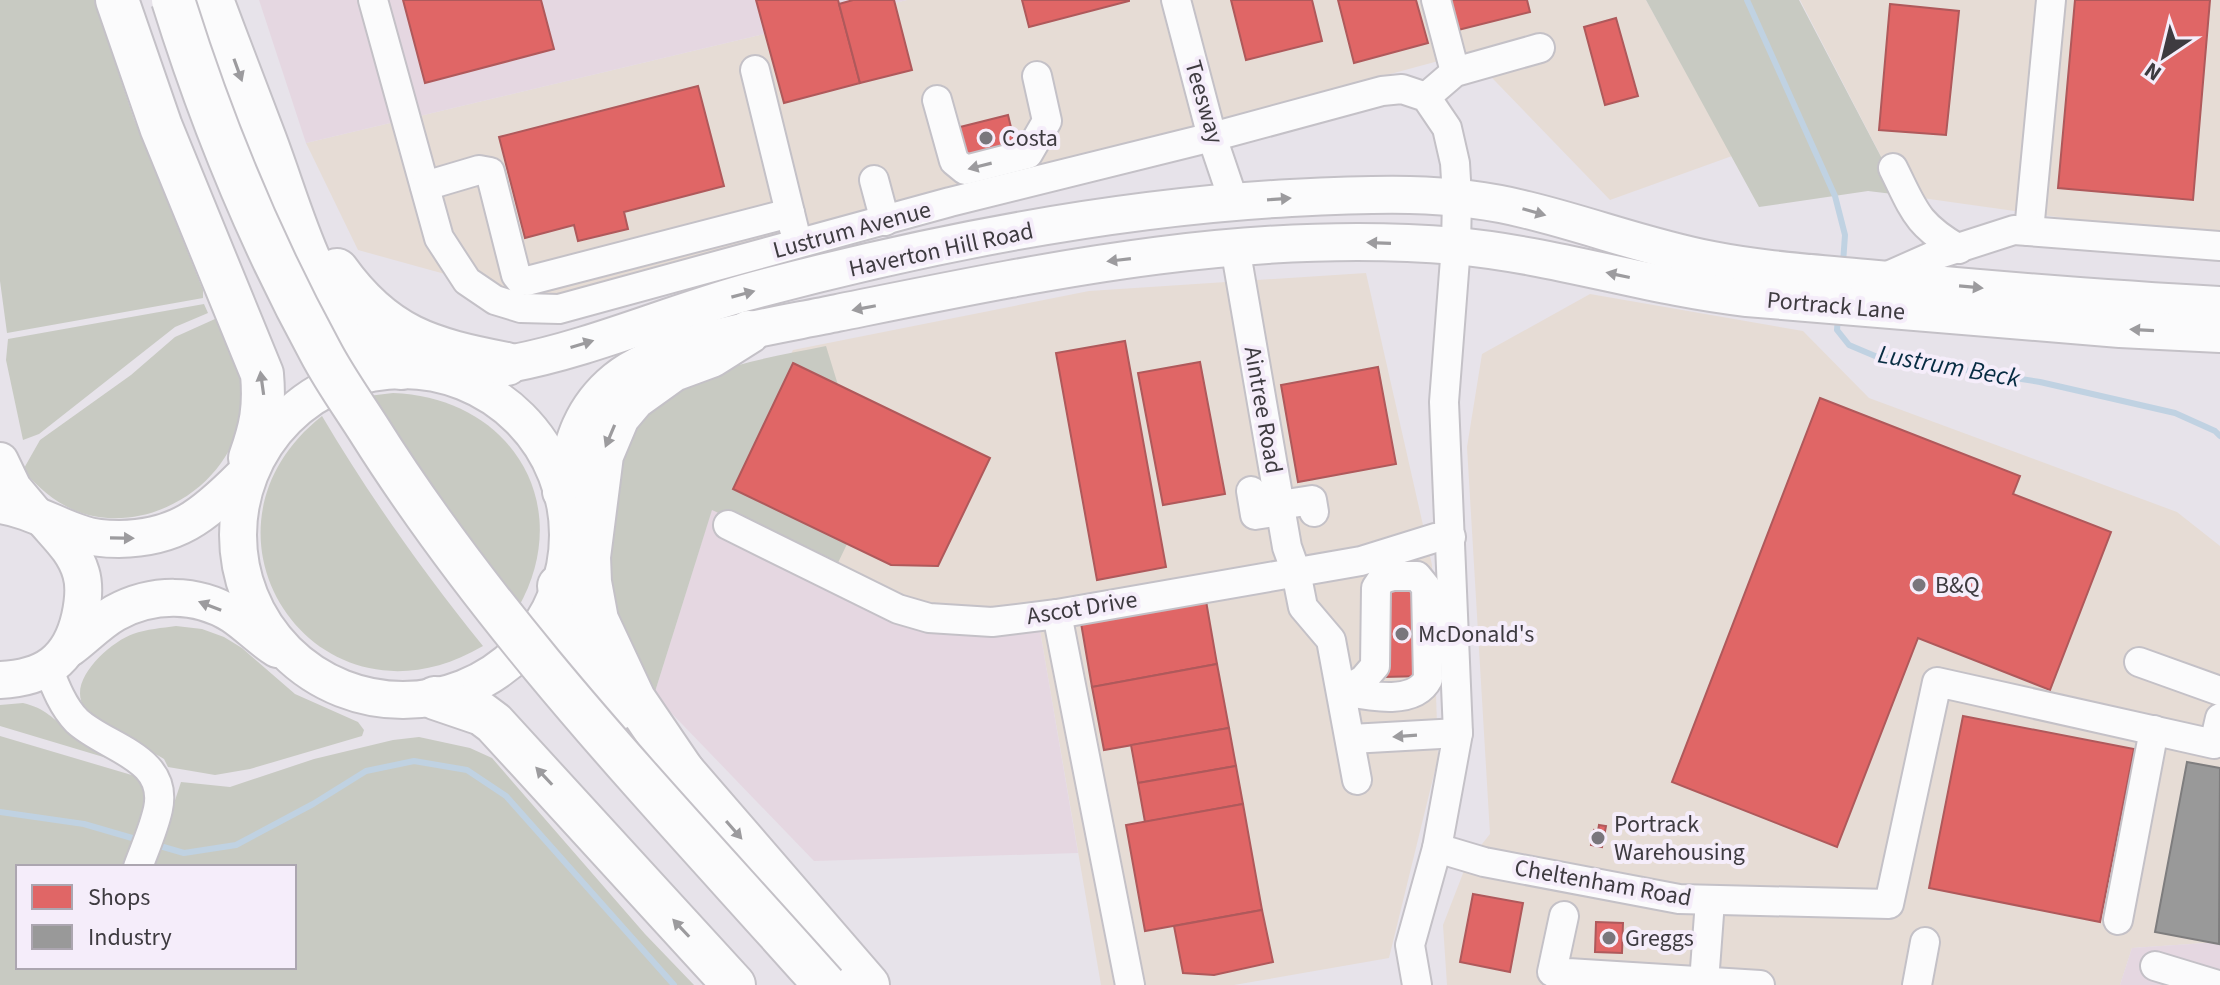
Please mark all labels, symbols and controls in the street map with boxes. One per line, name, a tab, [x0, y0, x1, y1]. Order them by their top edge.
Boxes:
north arrow	[2124, 16, 2204, 96]
text: N	[2138, 54, 2168, 89]
street label: Teesway	[1175, 56, 1233, 148]
one-way arrow	[232, 58, 244, 82]
place label: Costa	[1002, 121, 1058, 156]
marker: Costa	[977, 129, 995, 147]
one-way arrow	[968, 161, 993, 173]
street label: Lustrum Avenue	[769, 192, 935, 268]
one-way arrow	[1267, 192, 1292, 205]
one-way arrow	[1522, 206, 1546, 219]
street label: Haverton Hill Road	[845, 213, 1037, 287]
one-way arrow	[1366, 237, 1391, 250]
one-way arrow	[1107, 254, 1132, 267]
one-way arrow	[1605, 269, 1630, 281]
one-way arrow	[1959, 281, 1984, 294]
street label: Portrack Lane	[1765, 283, 1907, 329]
one-way arrow	[732, 287, 756, 300]
one-way arrow	[851, 302, 876, 315]
one-way arrow	[2129, 324, 2154, 337]
water label: Lustrum Beck	[1875, 335, 2024, 397]
one-way arrow	[571, 337, 595, 350]
street label: Aintree Road	[1235, 344, 1291, 476]
one-way arrow	[255, 370, 268, 395]
one-way arrow	[603, 424, 616, 448]
one-way arrow	[110, 532, 135, 545]
place label: B&Q	[1935, 568, 1980, 603]
marker: B&Q	[1910, 576, 1928, 594]
street label: Ascot Drive	[1024, 582, 1140, 634]
one-way arrow	[198, 599, 222, 612]
place label: McDonald's	[1418, 617, 1534, 652]
marker: McDonald's	[1393, 625, 1411, 643]
one-way arrow	[1392, 730, 1417, 743]
one-way arrow	[536, 766, 554, 785]
place label: Portrack Warehousing	[1614, 807, 1745, 870]
one-way arrow	[725, 820, 742, 840]
marker: Portrack Warehousing	[1589, 829, 1607, 847]
street label: Cheltenham Road	[1512, 850, 1694, 916]
legend	[16, 865, 296, 969]
text: Shops	[88, 880, 150, 915]
one-way arrow	[672, 919, 690, 938]
text: Industry	[88, 920, 172, 955]
place label: Greggs	[1625, 921, 1694, 956]
marker: Greggs	[1600, 929, 1618, 947]

